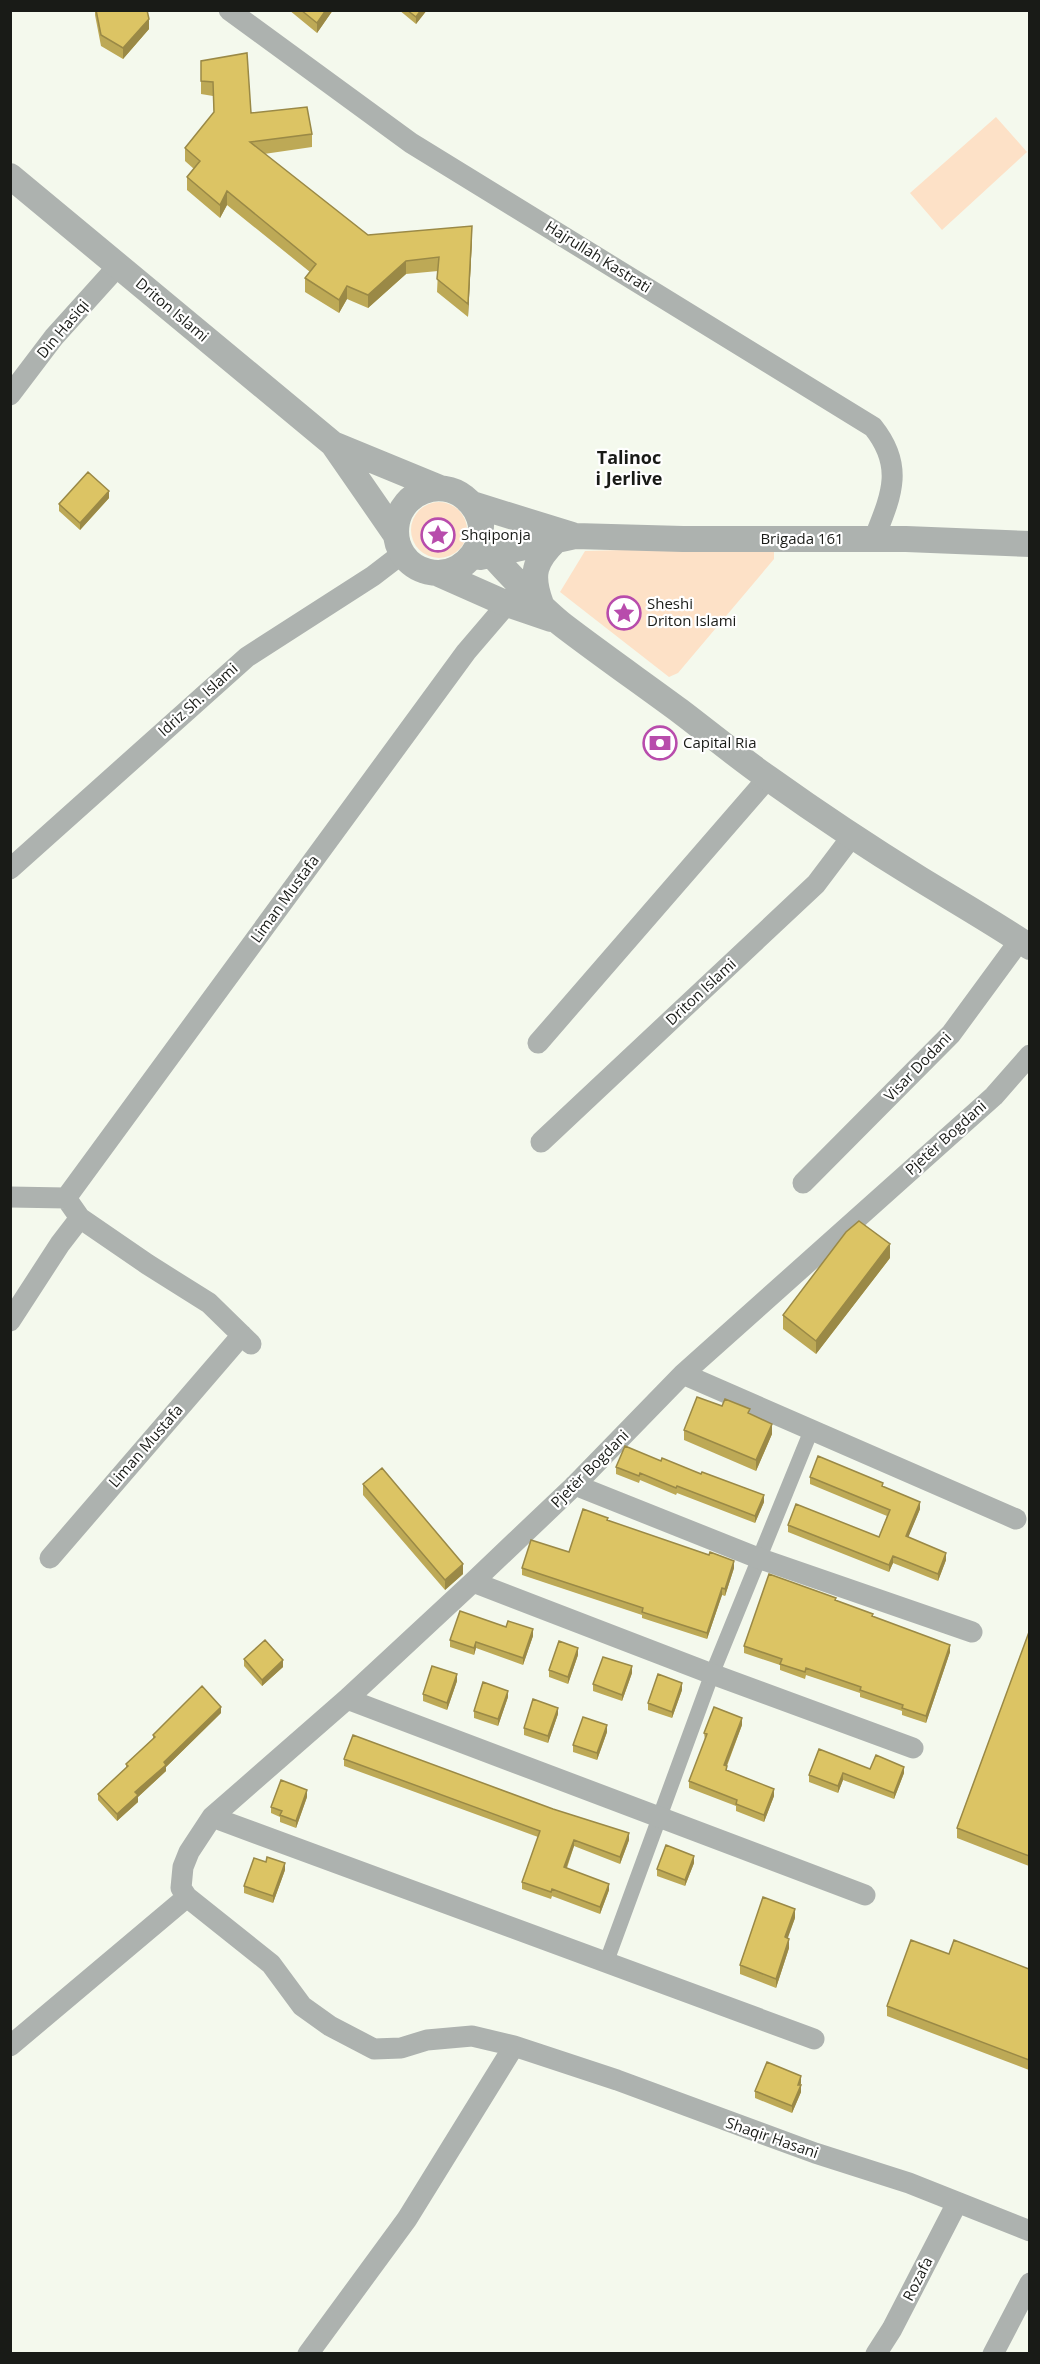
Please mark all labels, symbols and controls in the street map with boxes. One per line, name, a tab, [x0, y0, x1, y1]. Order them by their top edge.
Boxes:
street label: Hajrullah Kastrati	[542, 216, 655, 297]
street label: Driton Islami	[132, 273, 213, 346]
street label: Din Hasiqi	[32, 295, 93, 362]
district label: Talinoc i Jerlive	[596, 445, 662, 490]
place icon: Shqiponja	[420, 517, 456, 553]
place label: Shqiponja	[461, 524, 531, 544]
street label: Brigada 161	[760, 528, 844, 548]
place label: Sheshi Driton Islami	[647, 593, 736, 630]
place icon: Sheshi Driton Islami	[606, 595, 642, 631]
street label: Idriz Sh. Islami	[153, 658, 241, 740]
bank icon: Capital Ria	[642, 725, 678, 761]
place label: Capital Ria	[683, 732, 757, 752]
street label: Liman Mustafa	[246, 851, 323, 946]
street label: Driton Islami	[661, 953, 740, 1029]
street label: Visar Dodani	[879, 1027, 955, 1105]
street label: Pjetër Bogdani	[901, 1096, 990, 1179]
street label: Liman Mustafa	[104, 1400, 187, 1491]
street label: Pjetër Bogdani	[546, 1425, 633, 1512]
street label: Shaqir Hasani	[723, 2112, 821, 2162]
street label: Rozafa	[898, 2253, 937, 2304]

